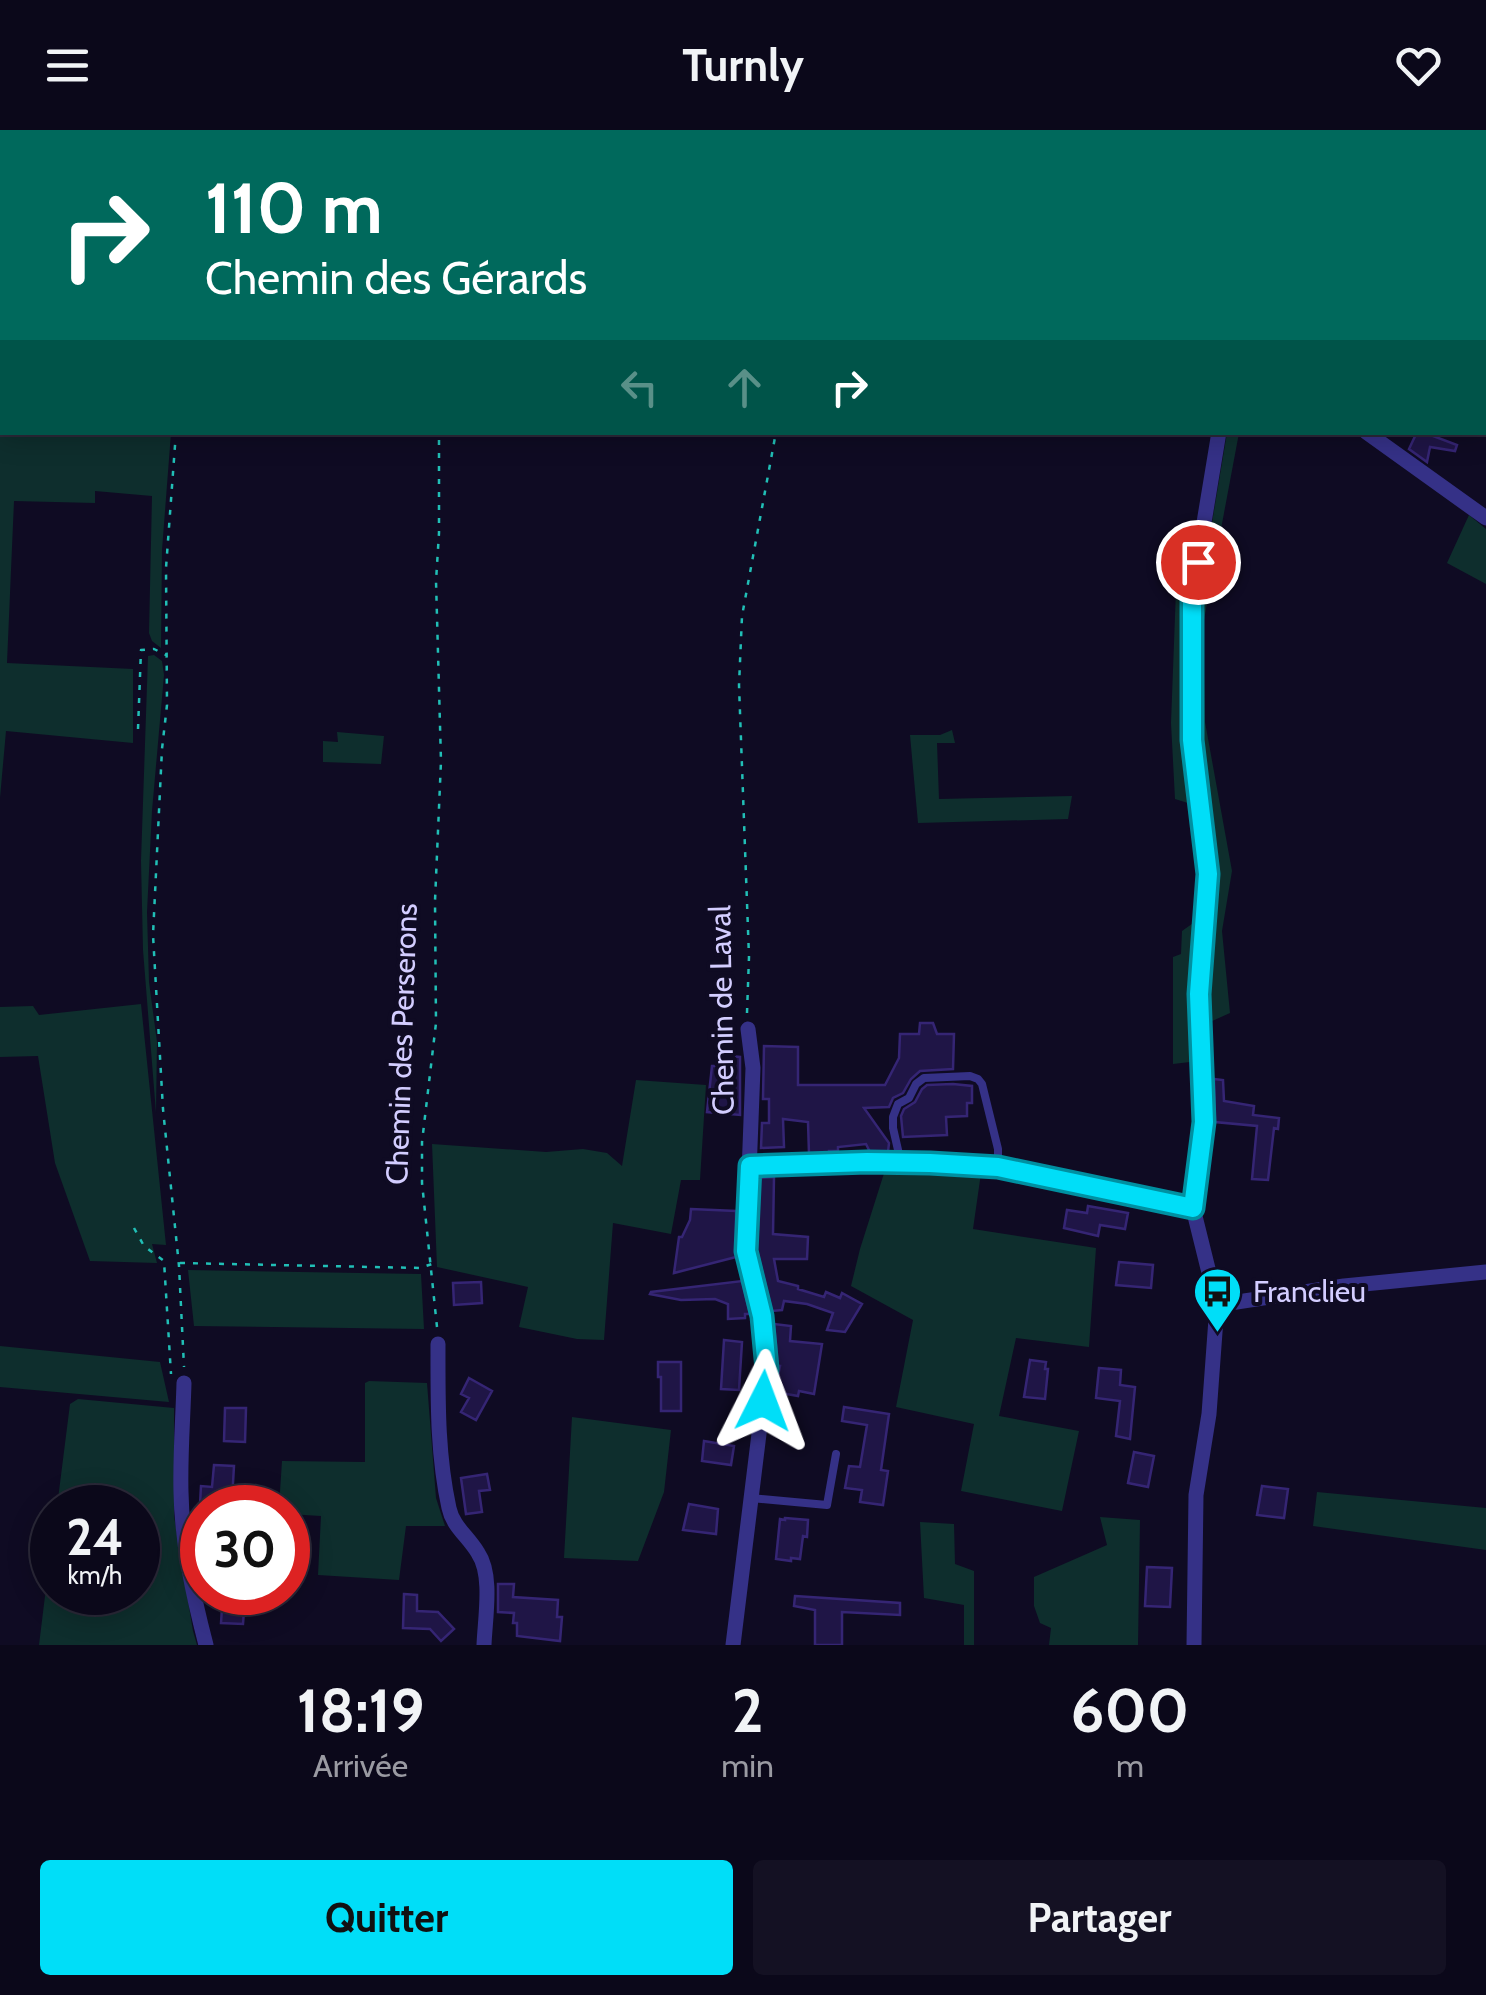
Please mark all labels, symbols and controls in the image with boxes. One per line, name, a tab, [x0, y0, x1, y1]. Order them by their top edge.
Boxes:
icon: menu	[40, 38, 95, 93]
text: Turnly	[682, 38, 804, 92]
icon: heart	[1391, 38, 1446, 93]
text: 110 m	[205, 165, 383, 251]
icon: right	[40, 170, 170, 300]
text: Chemin des Gérards	[205, 251, 587, 305]
icon: left	[612, 360, 667, 415]
icon: ahead	[717, 360, 772, 415]
icon: right	[822, 360, 877, 415]
pin	[1156, 520, 1241, 605]
icon: arrive	[1171, 535, 1226, 590]
street label: Chemin des Perserons	[378, 903, 425, 1185]
street label: Chemin de Laval	[701, 905, 742, 1115]
bus stop icon: Franclieu	[1192, 1266, 1244, 1334]
place label: Franclieu	[1253, 1273, 1366, 1310]
position arrow	[711, 1349, 815, 1453]
speed limit sign: 30	[180, 1485, 310, 1615]
text: 24	[66, 1507, 124, 1568]
text: km/h	[68, 1560, 122, 1590]
text: 18:19	[297, 1674, 424, 1747]
text: 2	[732, 1674, 763, 1747]
text: 600	[1071, 1674, 1189, 1747]
text: Arrivée	[313, 1746, 408, 1785]
text: min	[721, 1746, 774, 1785]
text: m	[1116, 1746, 1144, 1785]
button: Quitter	[40, 1860, 733, 1975]
button: Partager	[753, 1860, 1446, 1975]

